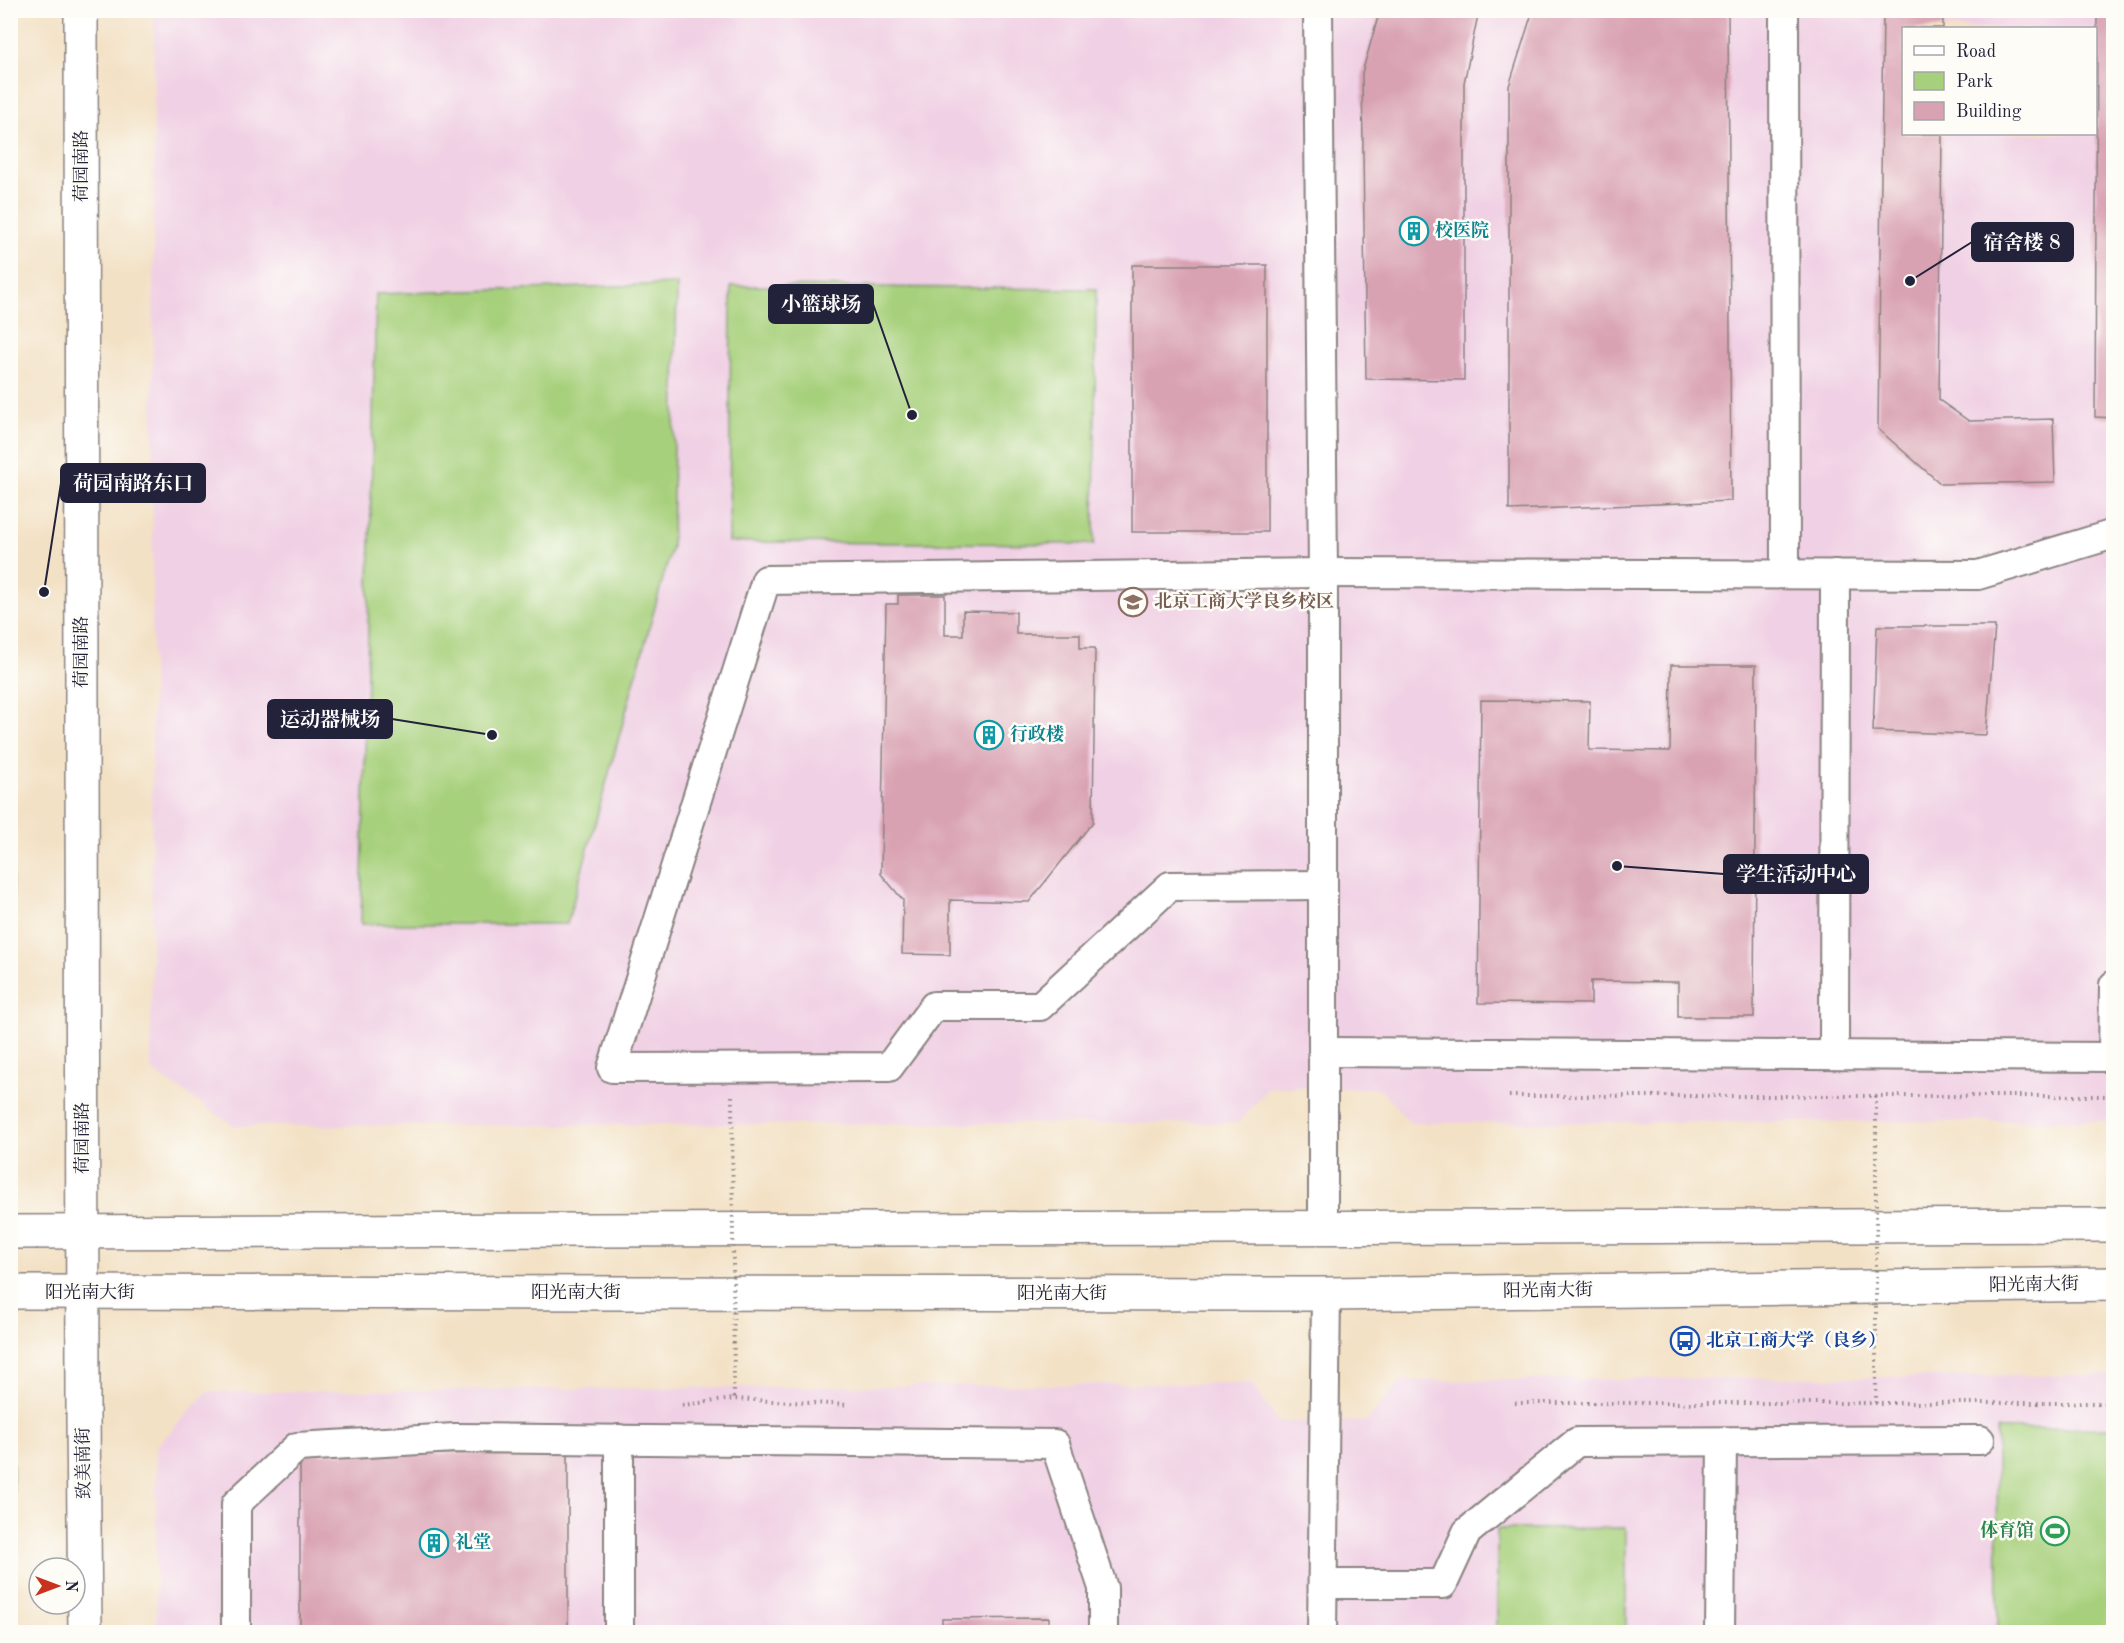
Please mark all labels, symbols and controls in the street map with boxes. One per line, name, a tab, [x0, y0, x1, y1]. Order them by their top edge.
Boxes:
legend	[1902, 27, 2097, 135]
text: Road	[1956, 43, 1996, 61]
text: Park	[1956, 73, 1993, 91]
text: Building	[1956, 103, 2022, 121]
street label: 荷园南路	[71, 130, 91, 202]
building icon: 校医院	[1398, 215, 1430, 247]
place label: 校医院	[1435, 220, 1489, 240]
callout: 宿舍楼 8	[1972, 223, 2073, 261]
text: 宿舍楼 8	[1983, 231, 2061, 254]
callout: 小篮球场	[769, 285, 873, 323]
text: 小篮球场	[781, 293, 861, 316]
callout: 荷园南路东口	[61, 464, 205, 502]
text: 荷园南路东口	[73, 472, 193, 495]
school or university icon: 北京工商大学良乡校区	[1117, 586, 1149, 618]
place label: 北京工商大学良乡校区	[1154, 591, 1334, 611]
street label: 荷园南路	[71, 616, 91, 688]
callout: 运动器械场	[268, 700, 392, 738]
text: 运动器械场	[280, 708, 380, 731]
building icon: 行政楼	[973, 719, 1005, 751]
place label: 行政楼	[1010, 724, 1064, 744]
callout: 学生活动中心	[1724, 855, 1868, 893]
text: 学生活动中心	[1736, 863, 1856, 886]
street label: 荷园南路	[72, 1102, 92, 1174]
street label: 阳光南大街	[1989, 1273, 2079, 1295]
street label: 阳光南大街	[1503, 1279, 1593, 1301]
street label: 阳光南大街	[45, 1282, 135, 1302]
street label: 阳光南大街	[531, 1282, 621, 1302]
street label: 阳光南大街	[1017, 1283, 1107, 1303]
bus stop icon: 北京工商大学（良乡）	[1669, 1325, 1701, 1357]
place label: 北京工商大学（良乡）	[1706, 1330, 1886, 1350]
street label: 致美南街	[72, 1427, 94, 1499]
sports icon: 体育馆	[2039, 1515, 2071, 1547]
place label: 体育馆	[1980, 1520, 2034, 1540]
building icon: 礼堂	[418, 1527, 450, 1559]
place label: 礼堂	[455, 1532, 491, 1552]
north arrow	[27, 1556, 87, 1616]
text: N	[62, 1580, 78, 1593]

